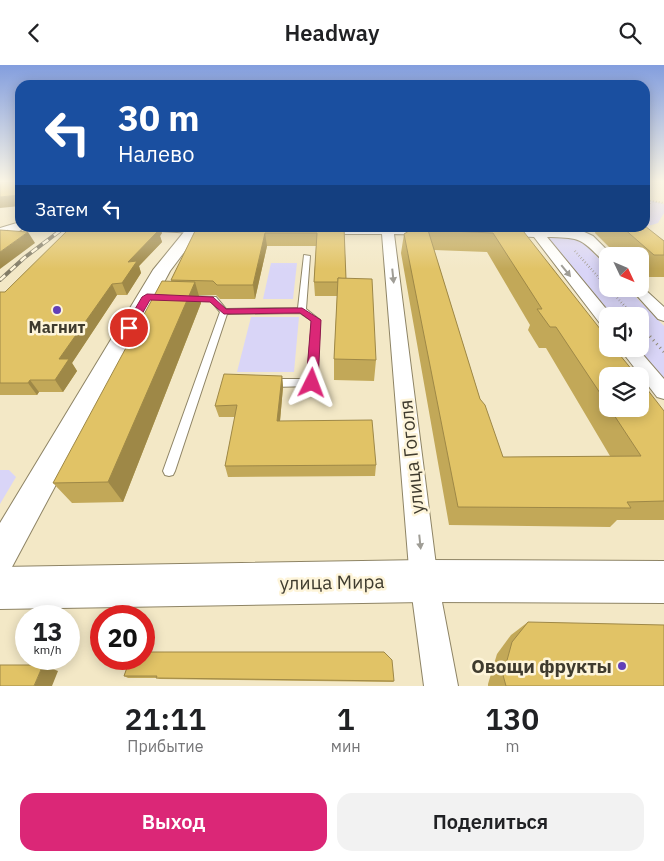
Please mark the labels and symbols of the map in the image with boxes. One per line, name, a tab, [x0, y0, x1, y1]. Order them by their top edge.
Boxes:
north arrow	[599, 247, 649, 297]
one-way arrow	[561, 264, 572, 277]
one-way arrow	[389, 268, 397, 284]
marker: Магнит	[51, 304, 63, 316]
pin	[108, 307, 150, 349]
place label: Магнит	[29, 317, 86, 337]
position arrow	[285, 356, 337, 408]
street label: улица Гоголя	[393, 399, 429, 515]
one-way arrow	[416, 534, 424, 550]
street label: улица Мира	[279, 569, 385, 595]
speed limit sign: 20	[90, 605, 155, 670]
place label: Овощи фрукты	[471, 654, 612, 678]
marker: Овощи фрукты	[616, 660, 628, 672]

